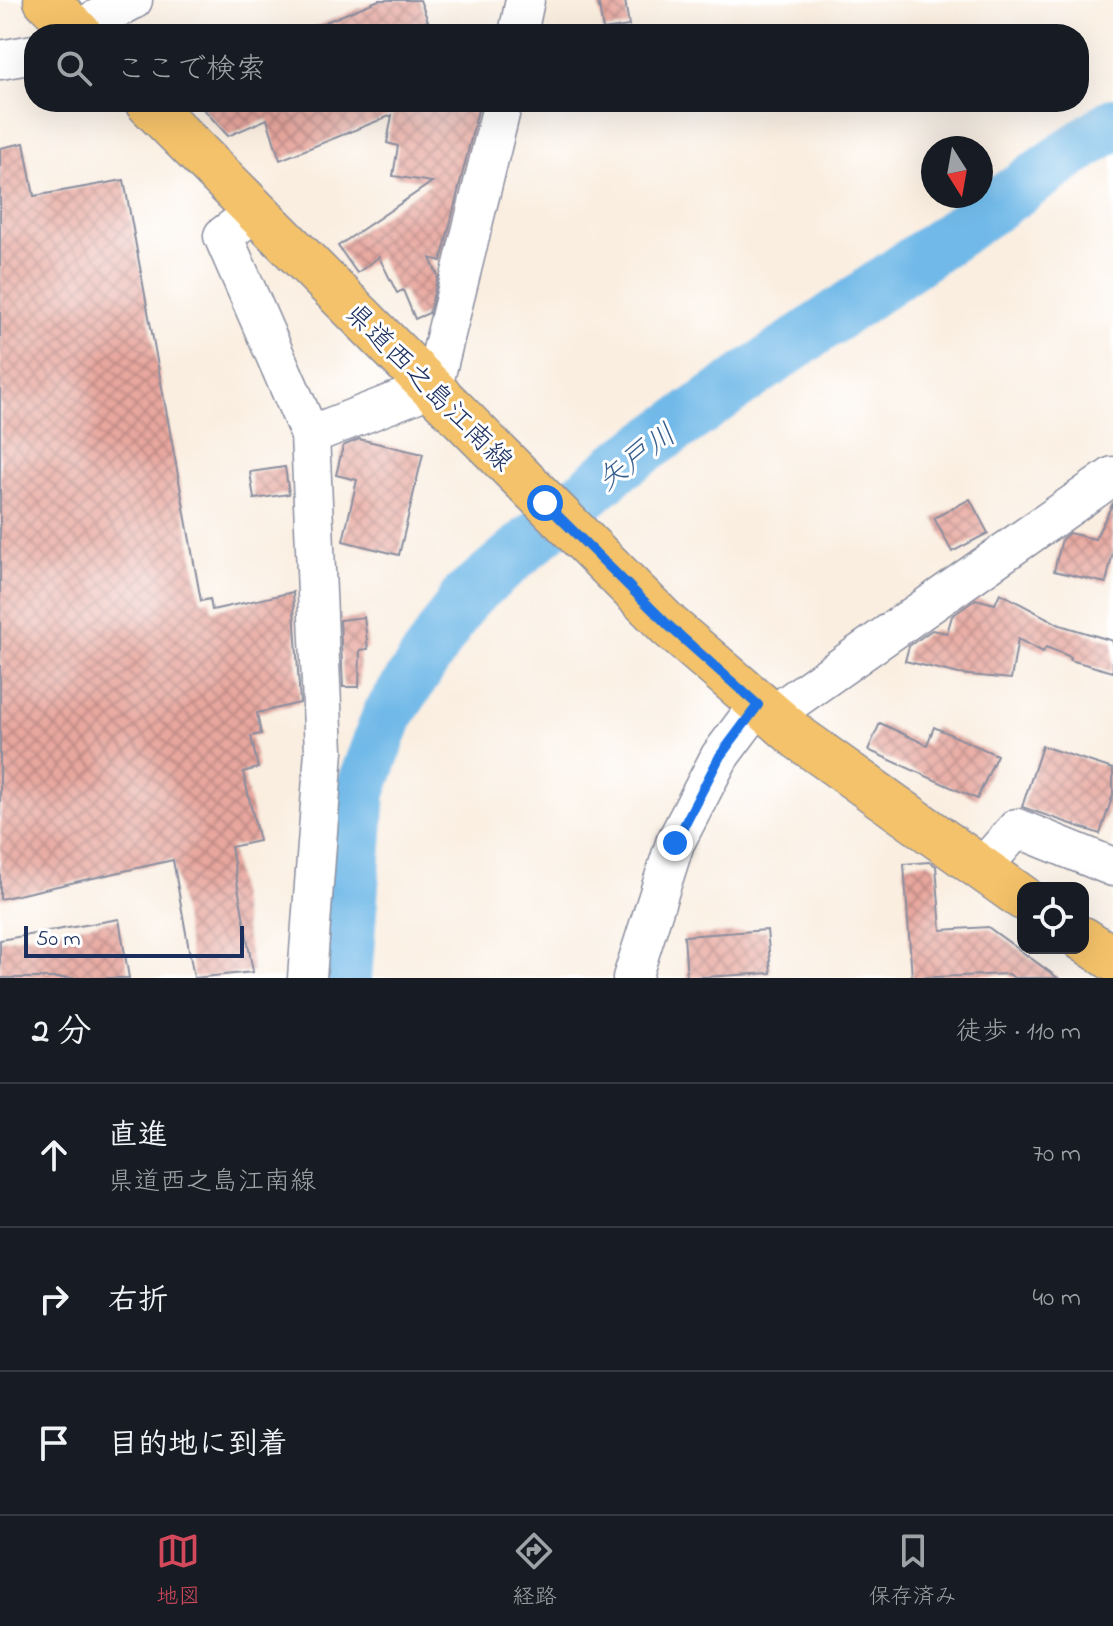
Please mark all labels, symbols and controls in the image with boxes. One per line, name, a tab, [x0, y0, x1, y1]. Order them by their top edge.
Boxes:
search box	[24, 24, 1089, 112]
icon: search	[52, 46, 96, 90]
text: ここで検索	[116, 49, 266, 93]
north arrow	[921, 136, 993, 208]
street label: 県道西之島江南線	[334, 295, 521, 482]
water label: 矢戸川	[589, 415, 687, 504]
route start	[527, 485, 563, 521]
route end	[657, 825, 693, 861]
map controls	[1017, 882, 1089, 954]
button: locate	[1017, 882, 1089, 954]
scale bar	[24, 922, 244, 958]
text: 50 m	[36, 924, 81, 956]
text: 2 分	[32, 1008, 91, 1058]
text: 徒歩 · 110 m	[956, 1014, 1081, 1052]
text: 直進	[108, 1115, 168, 1159]
icon: ahead	[32, 1133, 76, 1177]
text: 70 m	[1032, 1136, 1081, 1174]
text: 県道西之島江南線	[108, 1164, 316, 1202]
icon: right	[32, 1277, 76, 1321]
text: 右折	[108, 1280, 168, 1324]
text: 40 m	[1032, 1280, 1081, 1318]
icon: arrive	[32, 1421, 76, 1465]
text: 目的地に到着	[108, 1424, 288, 1468]
tab: 地図	[156, 1529, 200, 1614]
tab: 経路	[512, 1529, 557, 1614]
tab: 保存済み	[869, 1529, 957, 1614]

